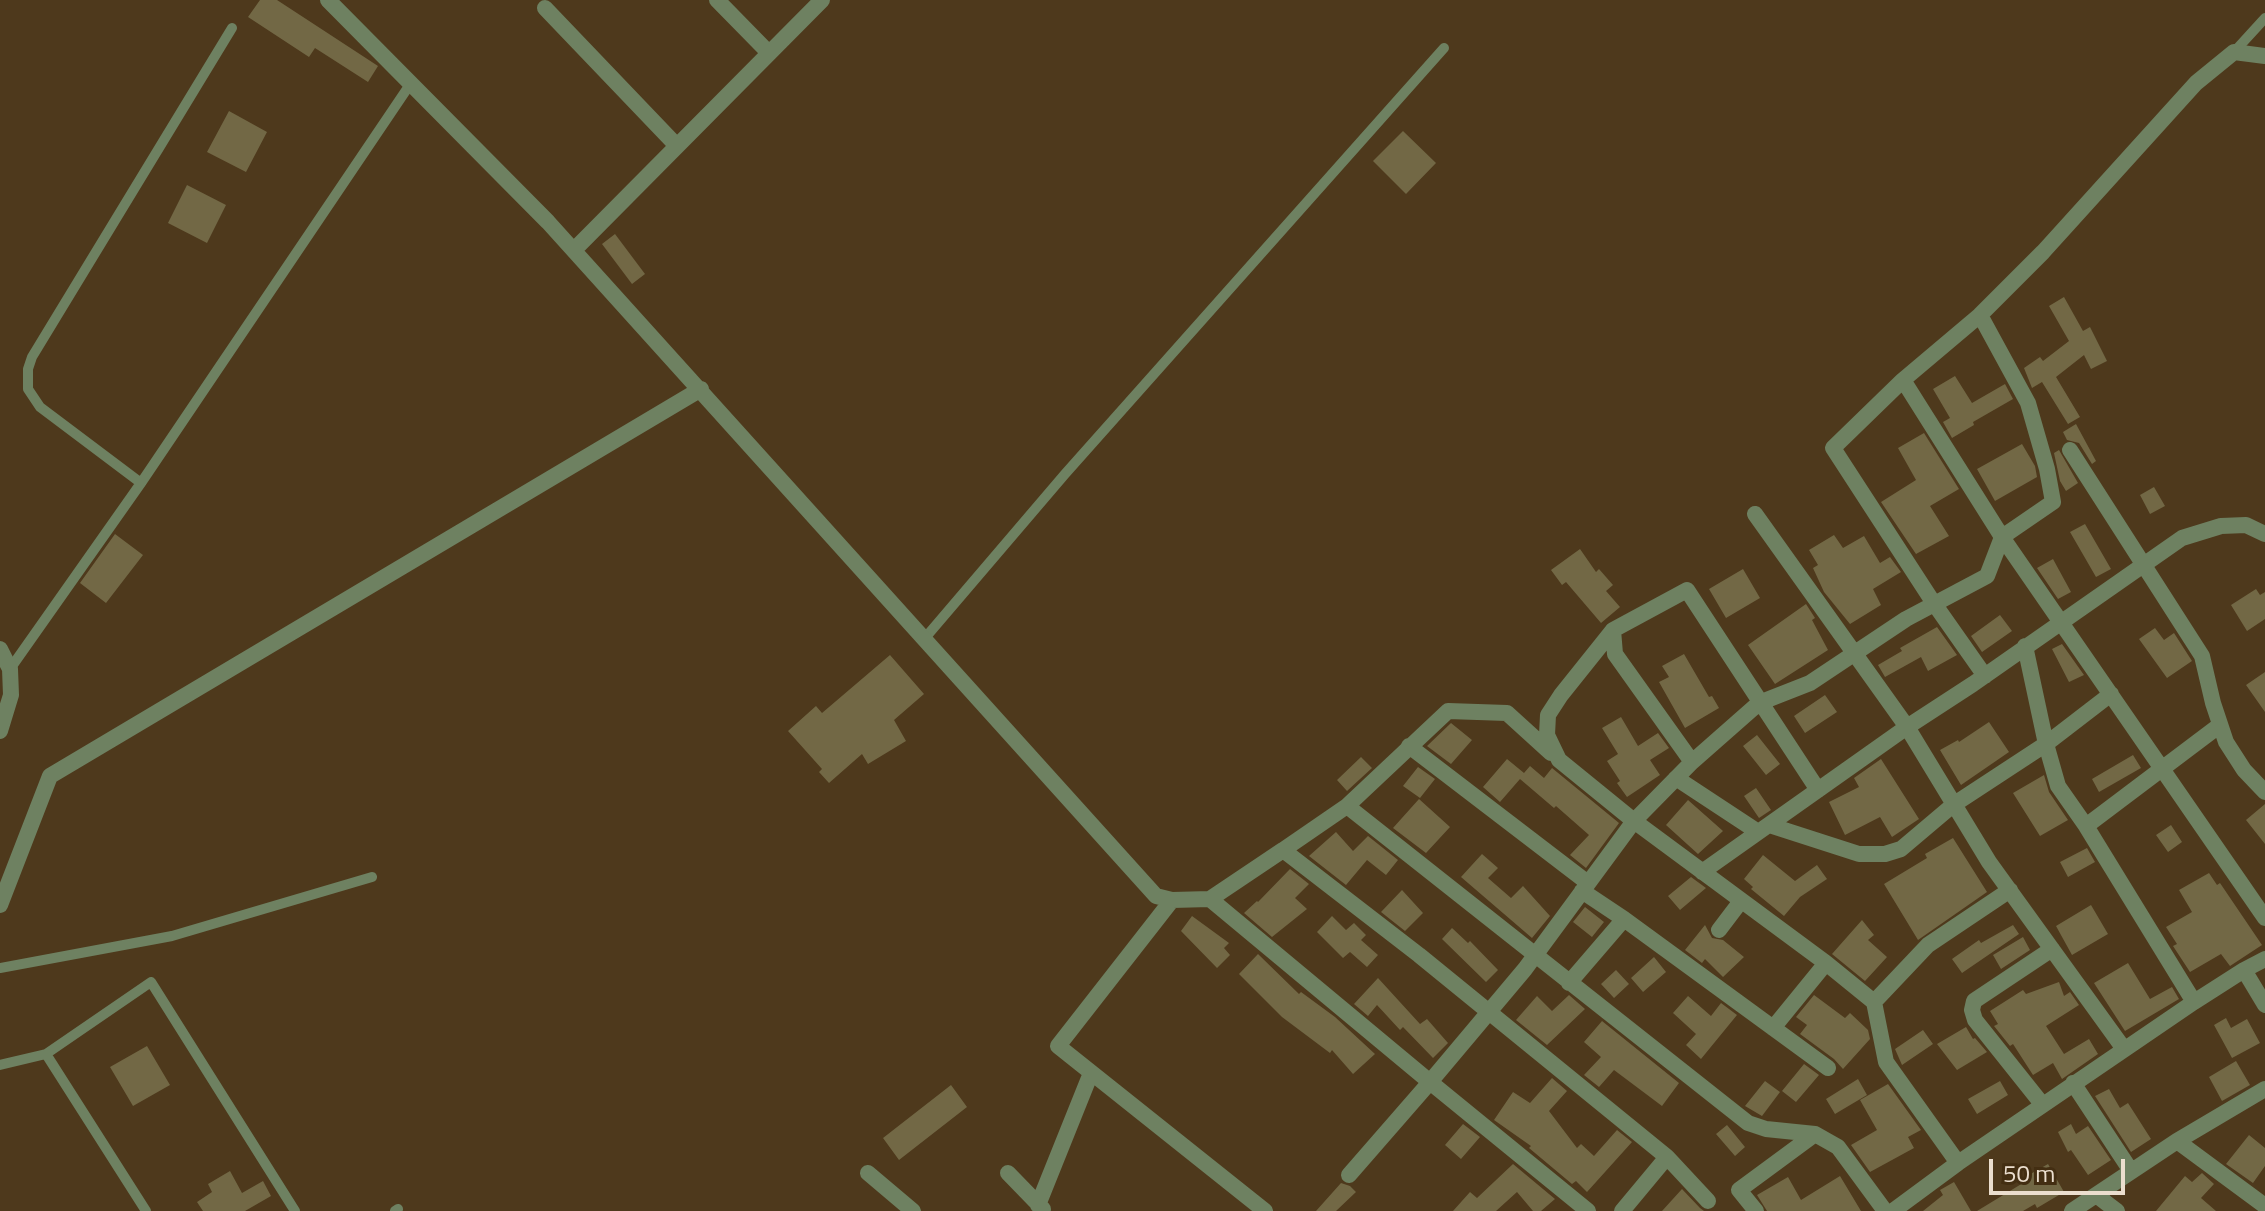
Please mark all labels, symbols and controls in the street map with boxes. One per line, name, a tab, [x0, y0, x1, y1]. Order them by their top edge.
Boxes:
scale bar	[1993, 1143, 2129, 1193]
text: 50 m	[2003, 1155, 2055, 1191]

